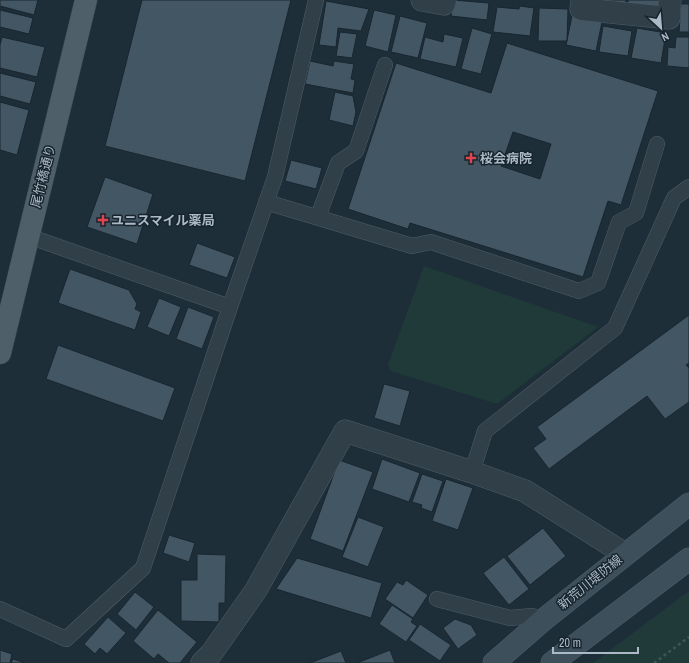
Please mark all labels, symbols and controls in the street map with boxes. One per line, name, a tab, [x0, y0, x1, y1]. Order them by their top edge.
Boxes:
north arrow	[641, 8, 681, 48]
text: N	[659, 29, 671, 45]
street label: 尾竹橋通り	[27, 142, 59, 210]
place label: 桜会病院	[480, 150, 532, 167]
marker: 桜会病院	[465, 152, 477, 164]
place label: ユニスマイル薬局	[111, 212, 215, 229]
marker: ユニスマイル薬局	[98, 215, 108, 225]
street label: 新荒川堤防線	[554, 551, 626, 613]
scale bar	[553, 629, 638, 655]
text: 20 m	[559, 635, 581, 651]

